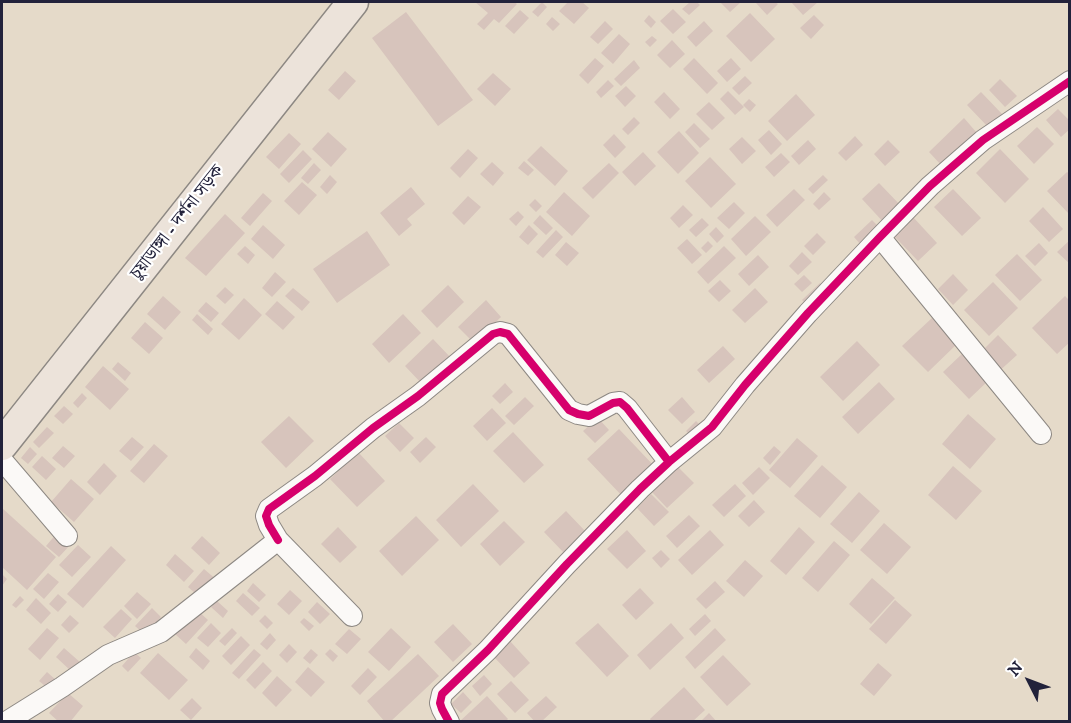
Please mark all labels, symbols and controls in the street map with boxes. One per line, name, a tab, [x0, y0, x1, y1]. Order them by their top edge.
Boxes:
street label: চুয়াডাঙ্গা - দর্শনা সড়ক	[127, 162, 229, 284]
north arrow	[999, 651, 1059, 711]
text: N	[1004, 657, 1027, 681]

